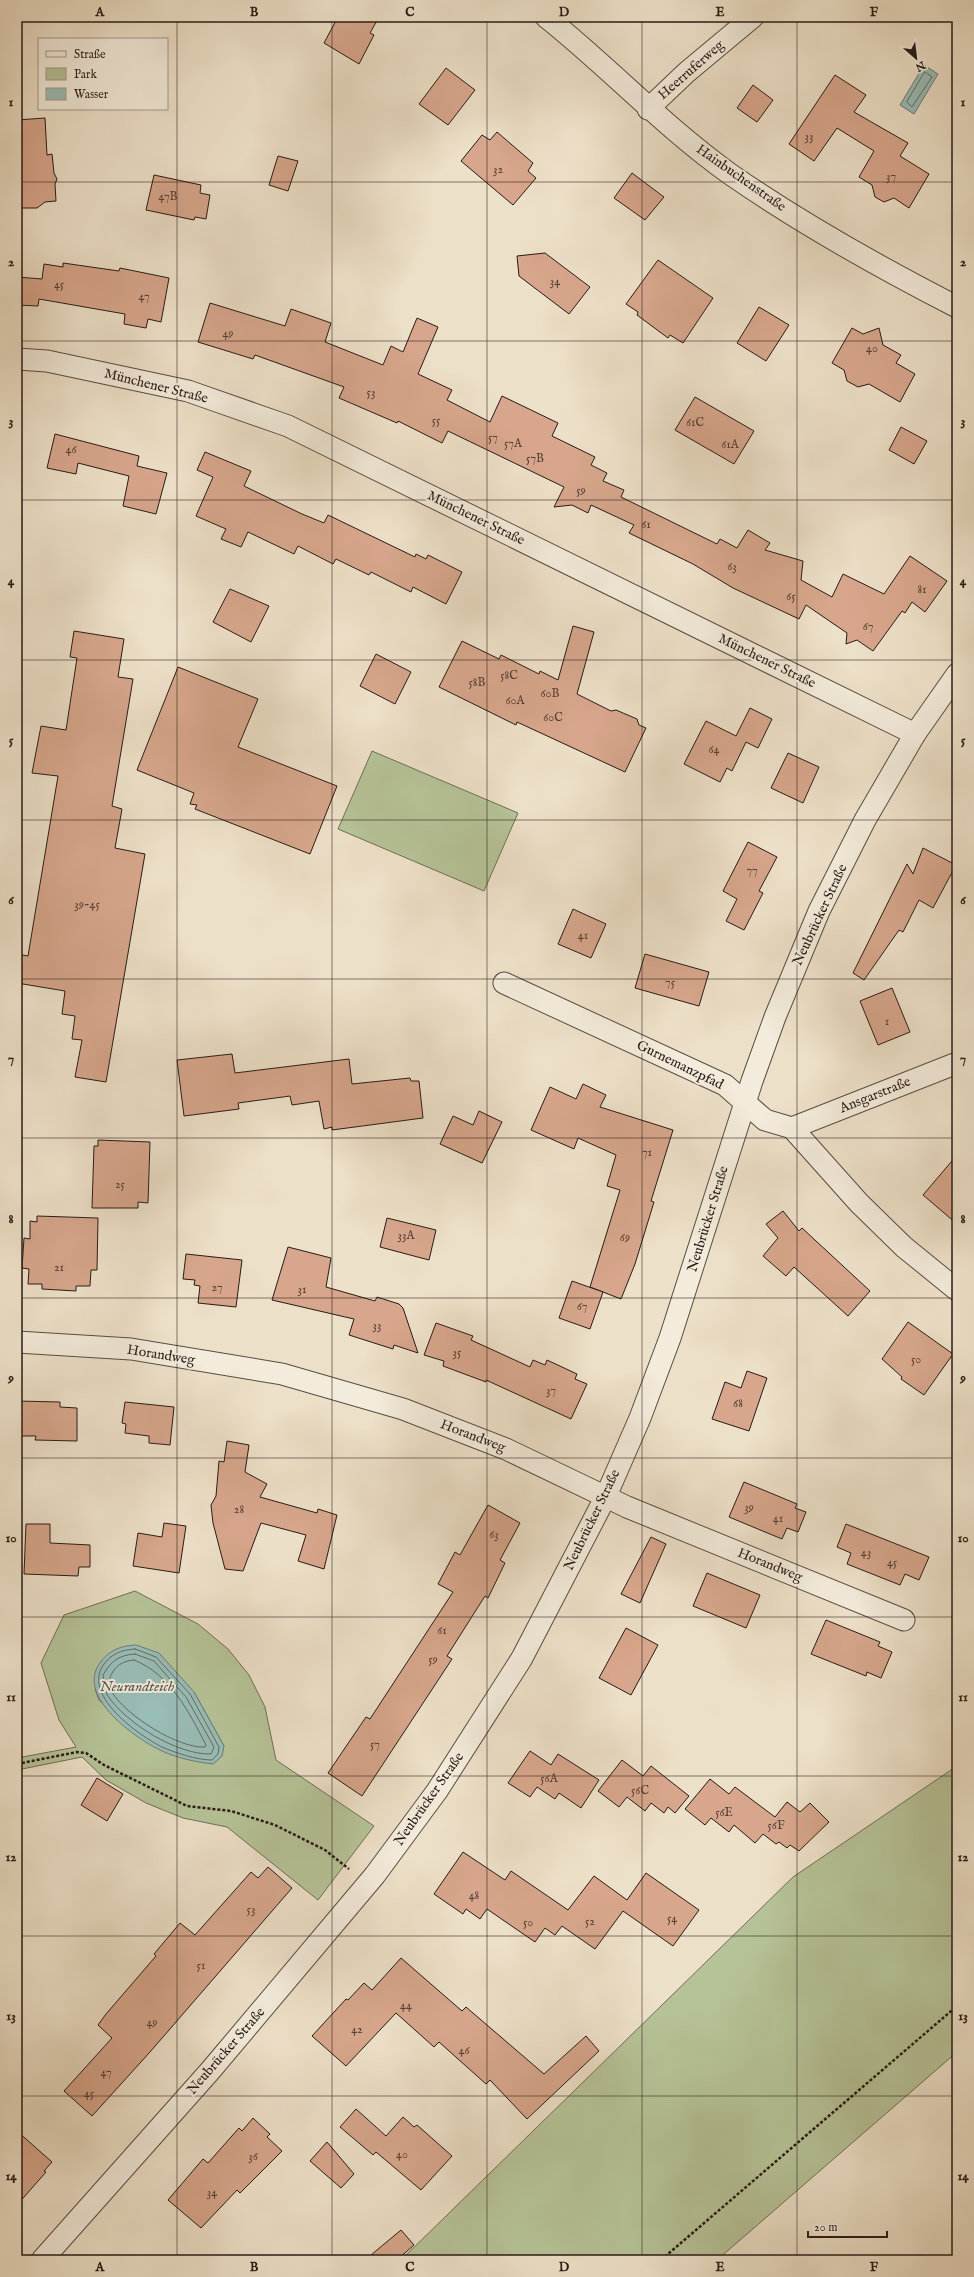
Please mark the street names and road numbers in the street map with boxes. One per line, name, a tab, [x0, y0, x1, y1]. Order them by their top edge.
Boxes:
street label: Heerruferweg	[654, 36, 728, 104]
street label: Hainbuchenstraße	[693, 140, 790, 216]
street label: Münchener Straße	[102, 364, 210, 408]
street label: Münchener Straße	[424, 487, 528, 550]
street label: Münchener Straße	[715, 630, 819, 693]
street label: Neubrücker Straße	[789, 861, 852, 969]
street label: Gurnemanzpfad	[634, 1036, 727, 1094]
street label: Ansgarstraße	[836, 1072, 914, 1118]
street label: Neubrücker Straße	[683, 1163, 733, 1274]
street label: Horandweg	[126, 1341, 197, 1369]
street label: Horandweg	[438, 1415, 509, 1457]
street label: Neubrücker Straße	[560, 1466, 624, 1573]
street label: Horandweg	[735, 1544, 805, 1586]
street label: Neubrücker Straße	[390, 1748, 468, 1849]
street label: Neubrücker Straße	[183, 2003, 269, 2098]

